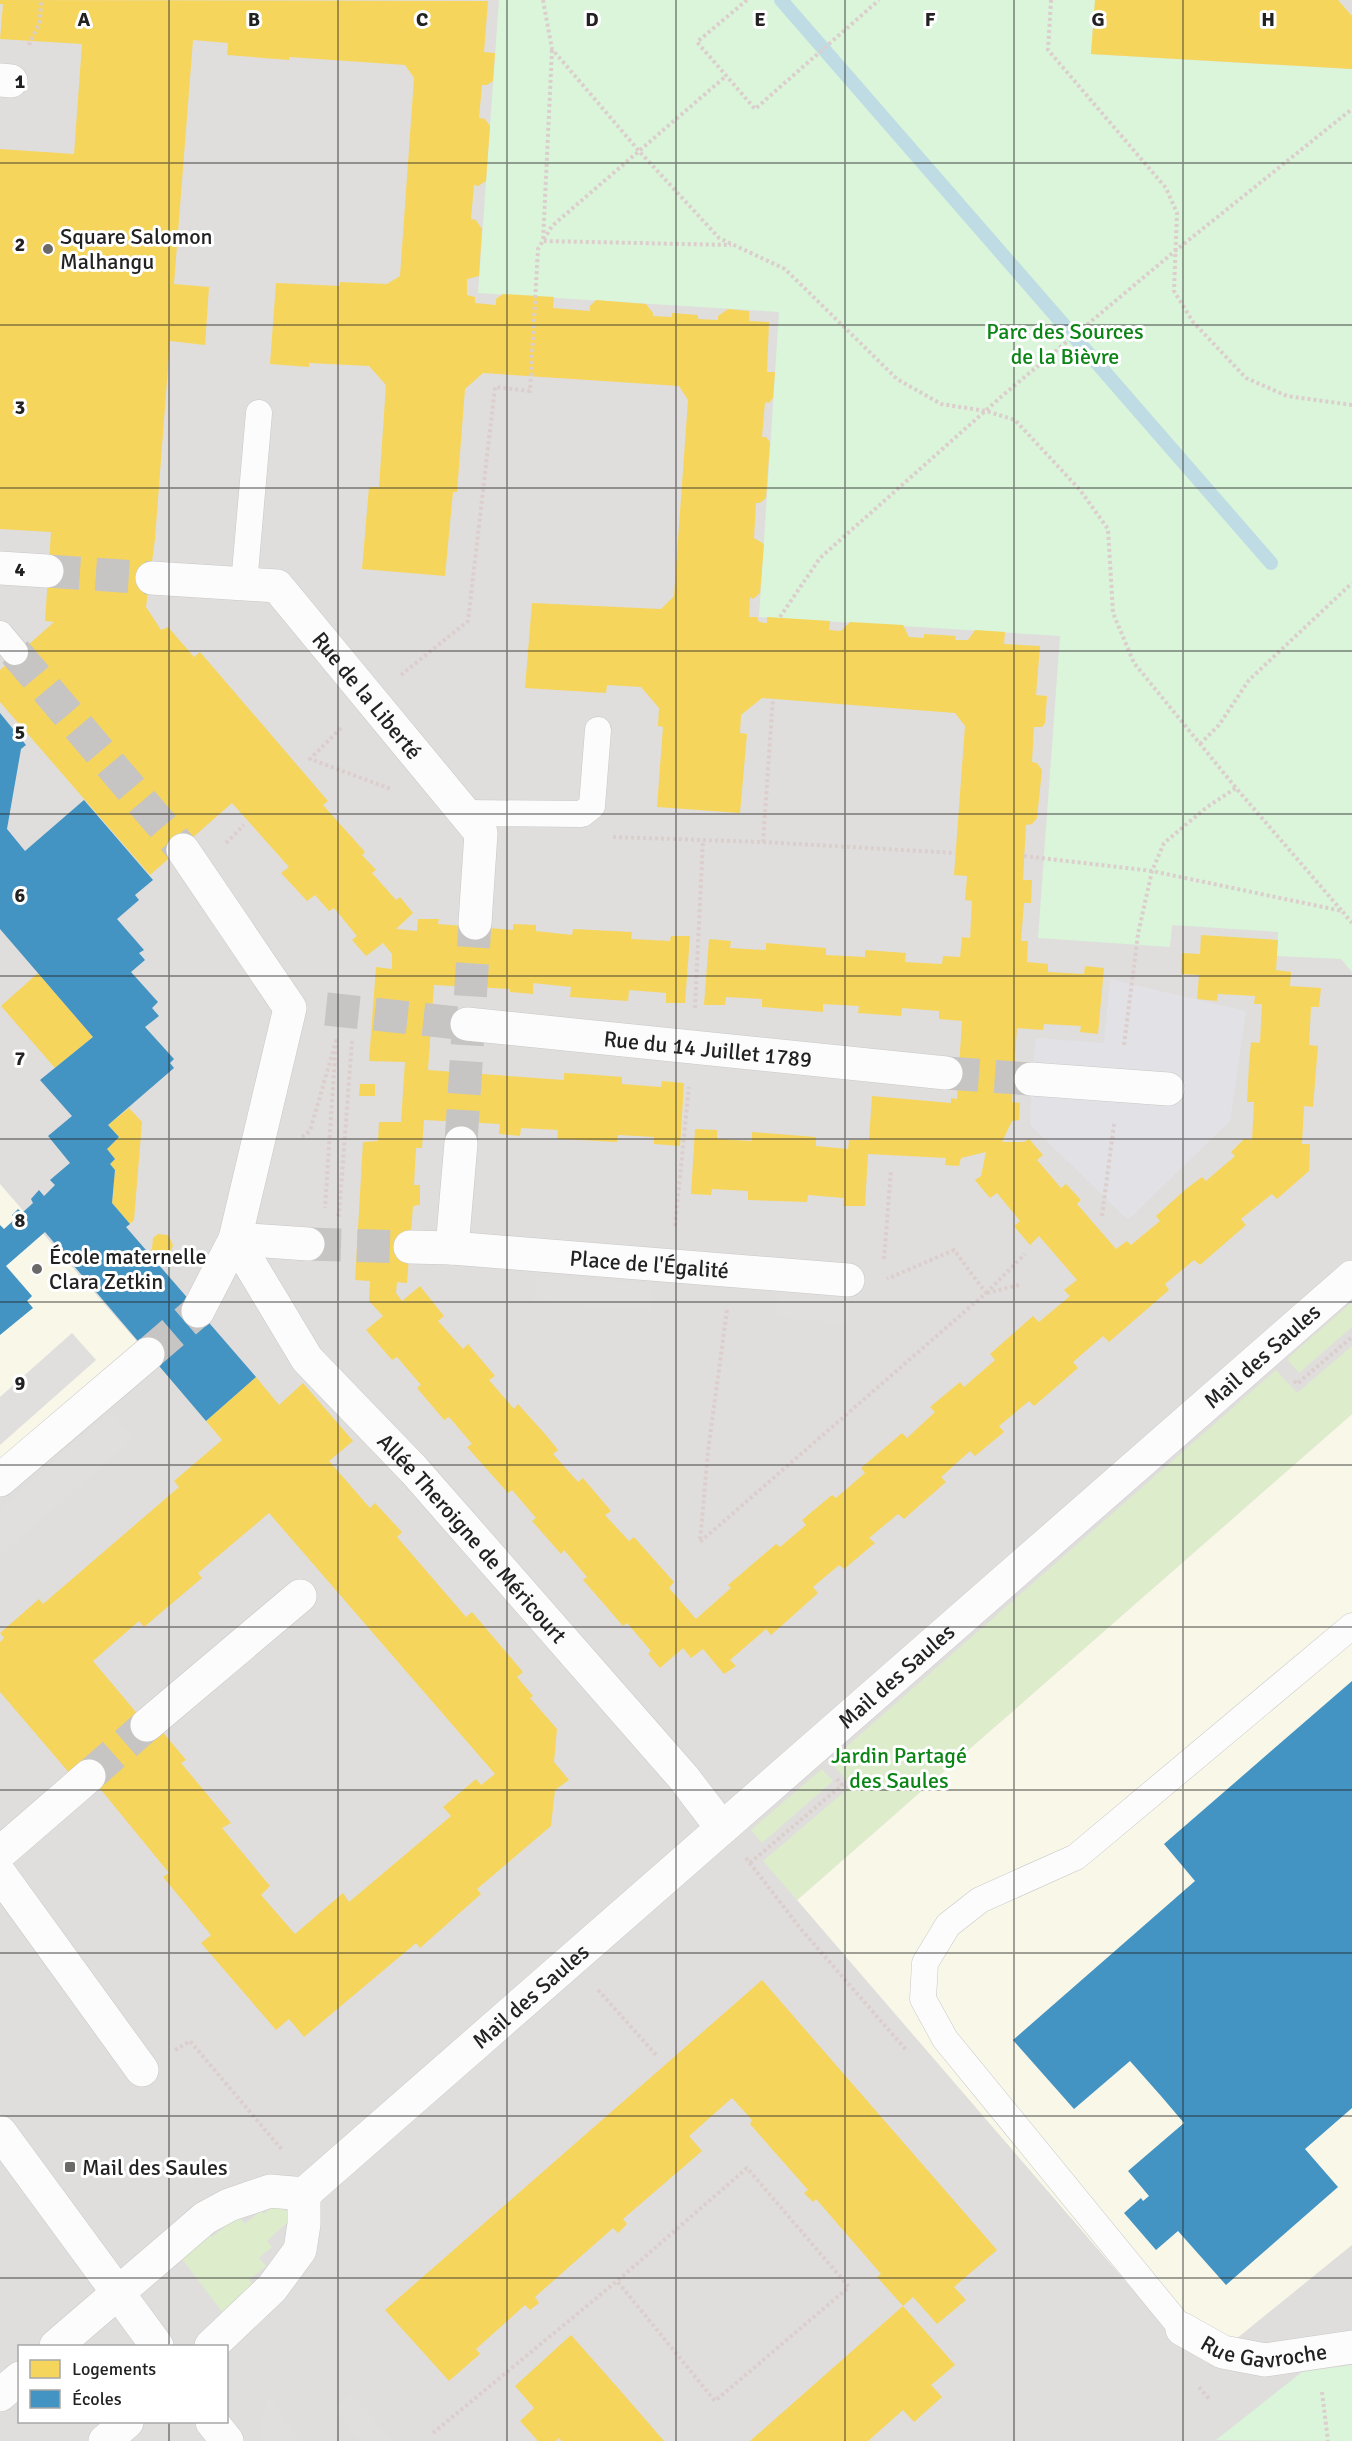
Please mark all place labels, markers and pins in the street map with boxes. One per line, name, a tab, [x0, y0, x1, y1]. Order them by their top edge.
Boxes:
place label: Square Salomon Malhangu	[60, 223, 213, 275]
marker: Square Salomon Malhangu	[41, 242, 55, 256]
place label: École maternelle Clara Zetkin	[49, 1243, 207, 1295]
marker: École maternelle Clara Zetkin	[30, 1262, 44, 1276]
place label: Mail des Saules	[82, 2154, 228, 2181]
marker: Mail des Saules	[63, 2160, 77, 2174]

